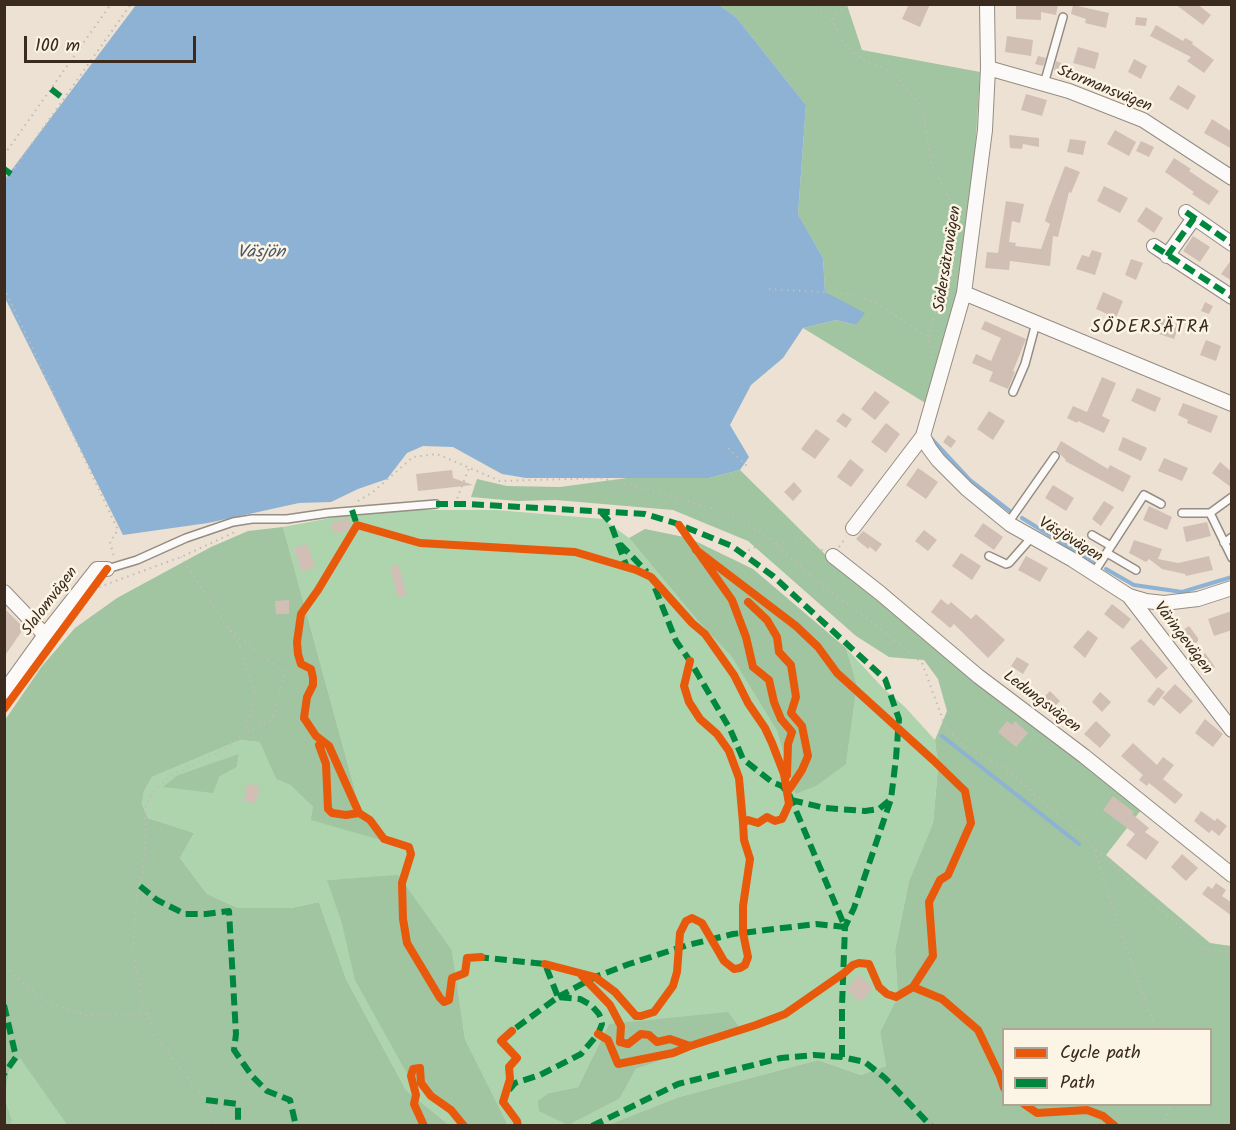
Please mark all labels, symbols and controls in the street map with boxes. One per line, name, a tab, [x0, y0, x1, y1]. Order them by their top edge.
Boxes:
scale bar	[27, 24, 200, 62]
text: 100 m	[35, 32, 80, 61]
street label: Stormansvägen	[1054, 62, 1154, 118]
street label: Södersätravägen	[931, 205, 967, 313]
water label: Väsjön	[237, 243, 285, 265]
district label: SÖDERSÄTRA	[1091, 318, 1211, 340]
street label: Väsjövägen	[1034, 514, 1106, 568]
street label: Slalomvägen	[19, 564, 83, 640]
street label: Väringevägen	[1148, 599, 1216, 679]
street label: Ledungsvägen	[998, 668, 1084, 738]
legend	[1002, 1028, 1212, 1106]
text: Cycle path	[1060, 1039, 1141, 1068]
text: Path	[1060, 1069, 1095, 1098]

